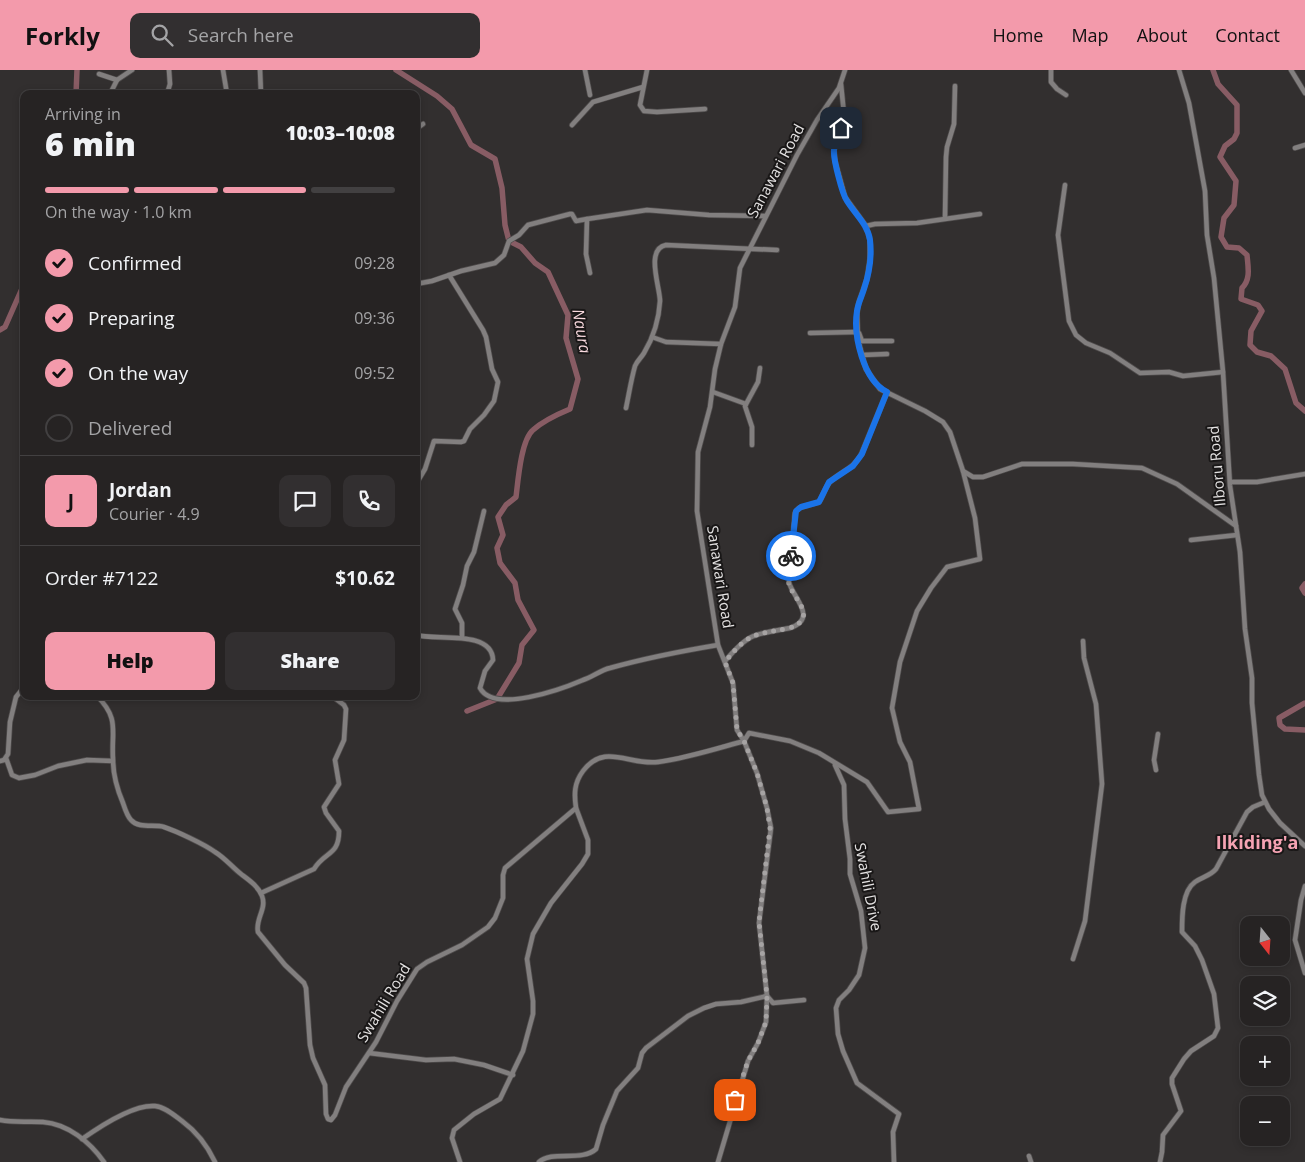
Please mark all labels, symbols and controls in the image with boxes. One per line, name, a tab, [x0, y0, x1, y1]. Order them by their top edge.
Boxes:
search box	[130, 13, 480, 58]
text: Forkly	[25, 19, 100, 52]
icon: search	[148, 21, 176, 49]
text: Search here	[188, 22, 294, 48]
text: Home	[993, 23, 1043, 47]
text: Map	[1071, 23, 1109, 47]
text: About	[1137, 23, 1187, 47]
text: Contact	[1215, 23, 1280, 47]
text: Arriving in	[45, 103, 121, 125]
pin	[820, 107, 862, 149]
icon: home	[827, 114, 855, 142]
text: 10:03–10:08	[285, 120, 395, 146]
street label: Sanawari Road	[742, 120, 808, 221]
text: 6 min	[45, 122, 136, 165]
text: On the way · 1.0 km	[45, 201, 192, 223]
icon: check	[45, 249, 73, 277]
text: Confirmed	[88, 250, 182, 276]
text: 09:28	[354, 252, 395, 274]
icon: check	[45, 304, 73, 332]
text: Preparing	[88, 305, 175, 331]
text: 09:36	[354, 307, 395, 329]
water label: Naura	[567, 307, 597, 355]
icon: check	[45, 359, 73, 387]
text: On the way	[88, 360, 188, 386]
text: 09:52	[354, 362, 395, 384]
text: Delivered	[88, 415, 172, 441]
street label: Ilboru Road	[1203, 425, 1230, 507]
button: chat	[279, 475, 331, 527]
button: phone	[343, 475, 395, 527]
text: Jordan	[109, 477, 172, 503]
text: J	[68, 488, 74, 514]
text: Courier · 4.9	[109, 503, 200, 525]
street label: Sanawari Road	[703, 524, 739, 630]
courier	[766, 531, 816, 581]
icon: bike	[777, 542, 805, 570]
text: Order #7122	[45, 565, 158, 591]
text: $10.62	[335, 565, 395, 591]
button: Help	[45, 632, 215, 690]
button: Share	[225, 632, 395, 690]
district label: Ilkiding'a	[1216, 830, 1298, 854]
street label: Swahili Drive	[851, 841, 887, 933]
north arrow	[1240, 916, 1290, 966]
map controls	[1240, 916, 1290, 1146]
street label: Swahili Road	[352, 959, 414, 1046]
button: layers	[1240, 976, 1290, 1026]
button: +	[1240, 1036, 1290, 1086]
pin	[714, 1079, 756, 1121]
icon: bag	[721, 1086, 749, 1114]
button: −	[1240, 1096, 1290, 1146]

